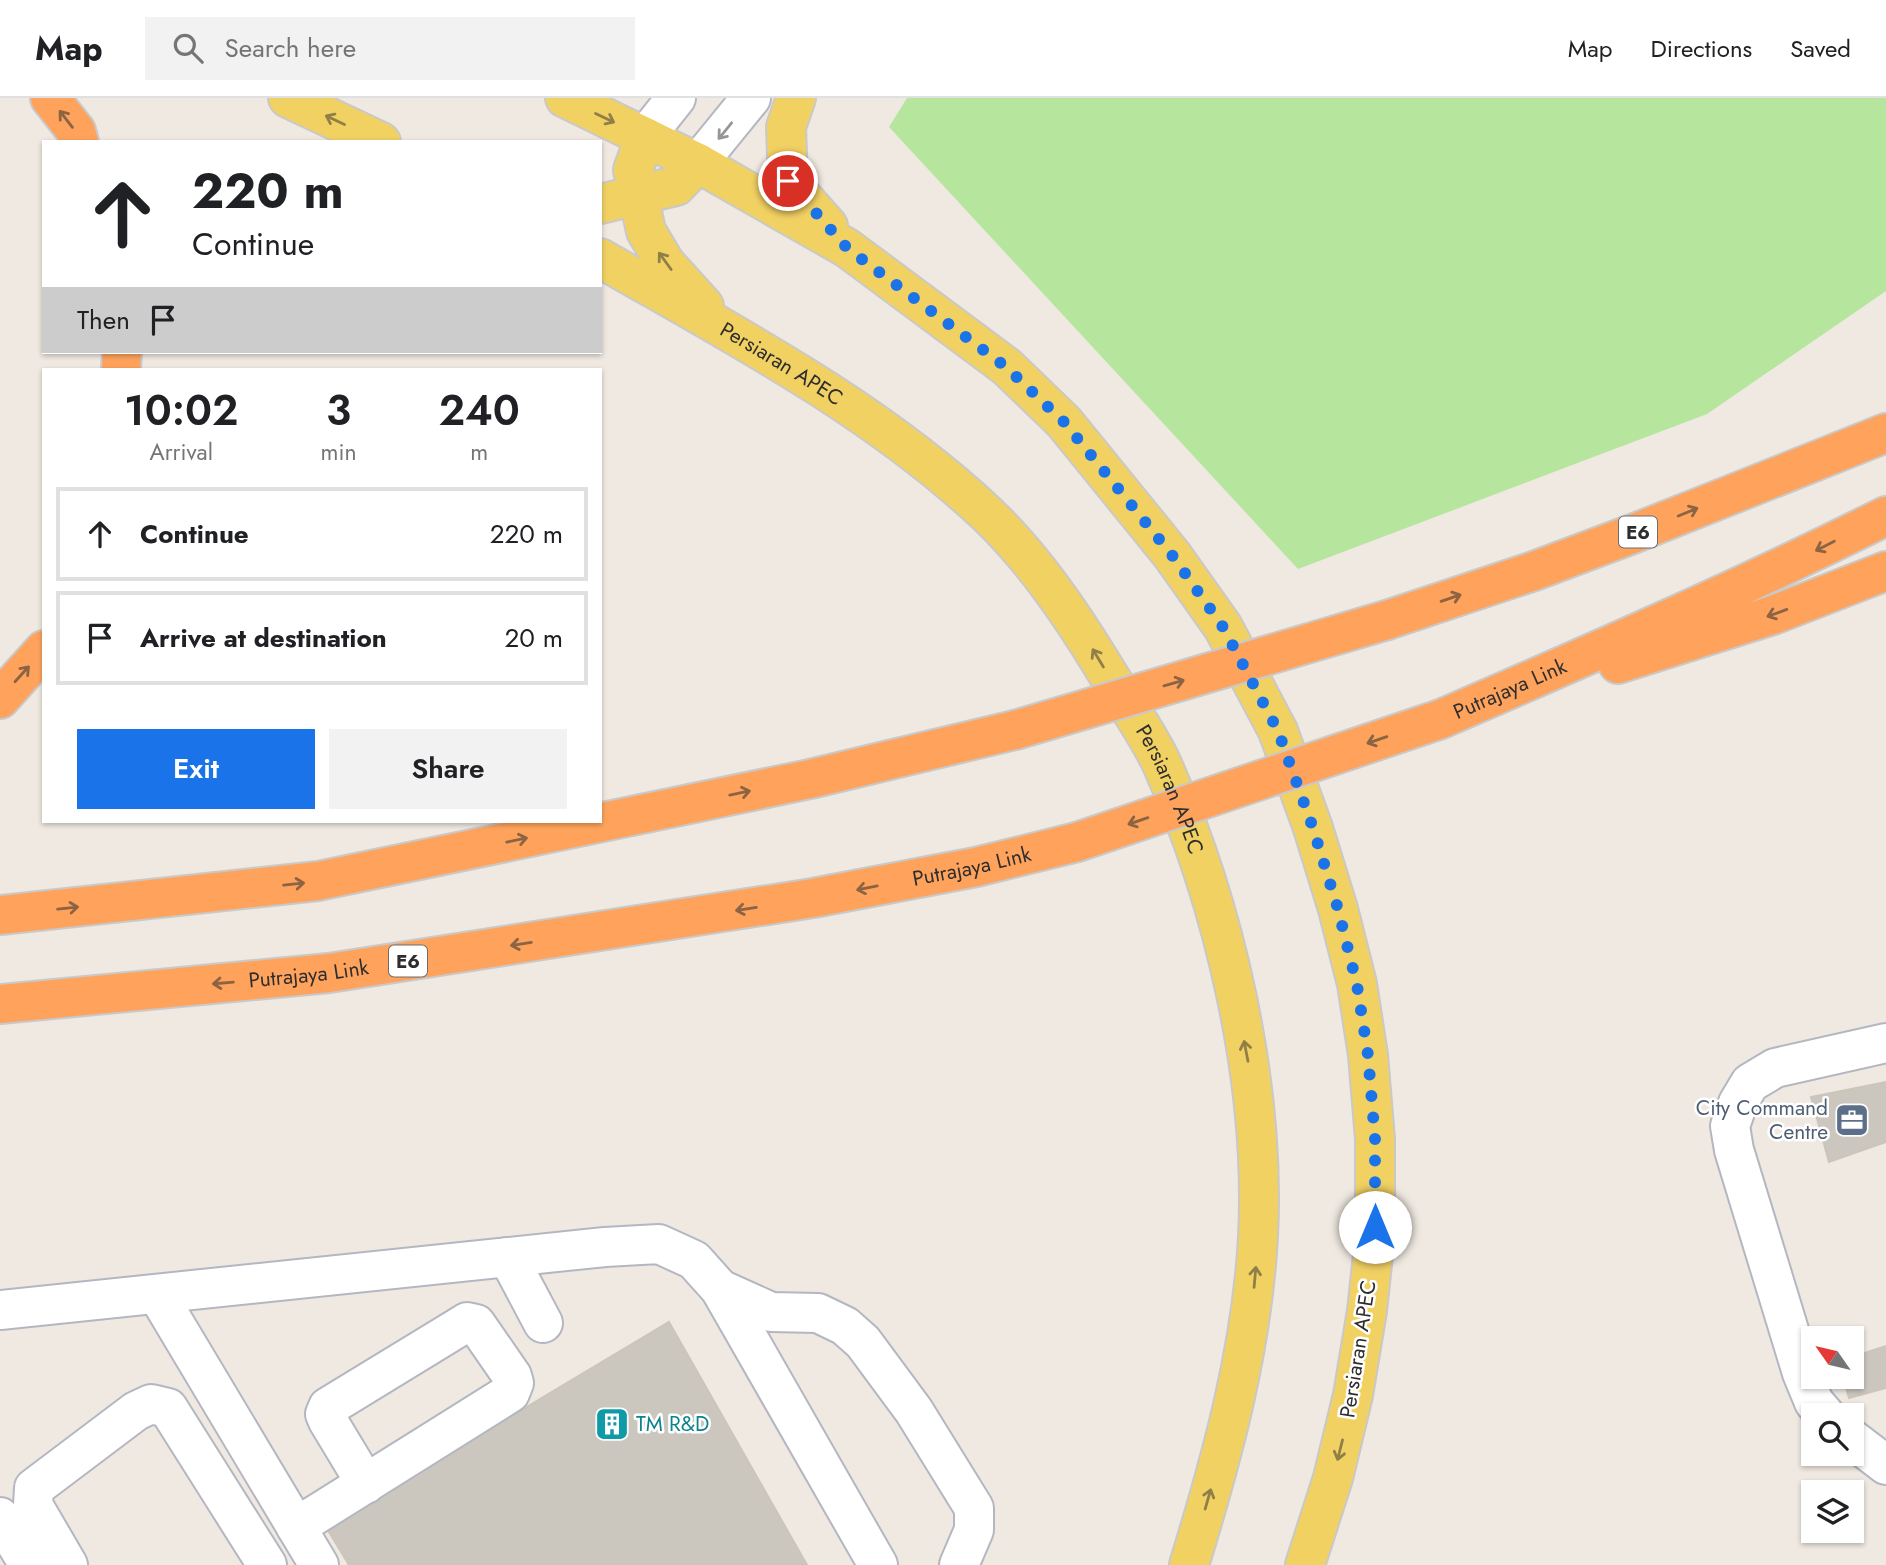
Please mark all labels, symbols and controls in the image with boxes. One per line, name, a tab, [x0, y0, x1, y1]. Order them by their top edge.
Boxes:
search box	[145, 17, 635, 80]
text: Map	[35, 25, 103, 72]
icon: search	[169, 29, 207, 67]
text: Search here	[225, 29, 356, 67]
text: Map	[1568, 31, 1613, 66]
text: Directions	[1651, 31, 1752, 66]
text: Saved	[1790, 31, 1851, 66]
one-way arrow	[59, 110, 74, 129]
one-way arrow	[594, 111, 615, 125]
one-way arrow	[324, 113, 346, 126]
one-way arrow	[717, 121, 732, 139]
pin	[758, 151, 818, 211]
text: 220 m	[192, 156, 344, 226]
icon: arrive	[769, 162, 807, 200]
icon: ahead	[77, 168, 168, 259]
text: Continue	[192, 221, 314, 267]
one-way arrow	[658, 252, 672, 271]
text: Then	[77, 301, 130, 339]
icon: arrive	[144, 301, 182, 339]
street label: Persiaran APEC	[715, 315, 849, 413]
text: 10:02	[124, 380, 238, 441]
text: 3	[326, 380, 351, 441]
text: 240	[439, 380, 520, 441]
text: Arrival	[150, 435, 213, 469]
text: min	[321, 435, 357, 469]
text: m	[470, 435, 488, 469]
one-way arrow	[1677, 504, 1698, 517]
icon: ahead	[81, 515, 119, 553]
text: Continue	[140, 515, 249, 553]
text: 220 m	[490, 515, 563, 553]
road number: E6	[1619, 516, 1657, 547]
one-way arrow	[1815, 540, 1836, 554]
one-way arrow	[1440, 591, 1462, 603]
one-way arrow	[1766, 608, 1788, 621]
icon: arrive	[81, 619, 119, 657]
text: Arrive at destination	[140, 619, 387, 657]
text: 20 m	[505, 619, 563, 657]
one-way arrow	[1091, 648, 1105, 668]
street label: Putrajaya Link	[1449, 651, 1572, 727]
one-way arrow	[14, 665, 30, 683]
one-way arrow	[1163, 675, 1185, 688]
street label: Persiaran APEC	[1128, 719, 1211, 858]
button: Exit	[77, 729, 315, 809]
button: Share	[329, 729, 567, 809]
one-way arrow	[1366, 735, 1388, 747]
one-way arrow	[728, 786, 751, 800]
one-way arrow	[1127, 816, 1149, 828]
one-way arrow	[505, 832, 528, 846]
street label: Putrajaya Link	[910, 839, 1035, 894]
one-way arrow	[282, 877, 305, 890]
one-way arrow	[856, 882, 879, 895]
one-way arrow	[56, 901, 79, 914]
one-way arrow	[735, 903, 758, 916]
one-way arrow	[510, 937, 533, 950]
road number: E6	[389, 946, 427, 976]
street label: Putrajaya Link	[247, 952, 371, 996]
one-way arrow	[212, 977, 235, 990]
one-way arrow	[1239, 1040, 1252, 1063]
place label: City Command Centre	[1696, 1093, 1828, 1147]
office icon: City Command Centre	[1833, 1101, 1871, 1139]
position arrow	[1338, 1190, 1412, 1264]
one-way arrow	[1249, 1267, 1262, 1289]
street label: Persiaran APEC	[1332, 1278, 1384, 1420]
north arrow	[1801, 1326, 1864, 1390]
map controls	[1801, 1326, 1864, 1543]
button: search	[1801, 1403, 1864, 1466]
building icon: TM R&D	[593, 1405, 631, 1443]
place label: TM R&D	[636, 1409, 709, 1439]
one-way arrow	[1333, 1438, 1346, 1461]
button: layers	[1801, 1480, 1864, 1543]
one-way arrow	[1202, 1489, 1215, 1511]

